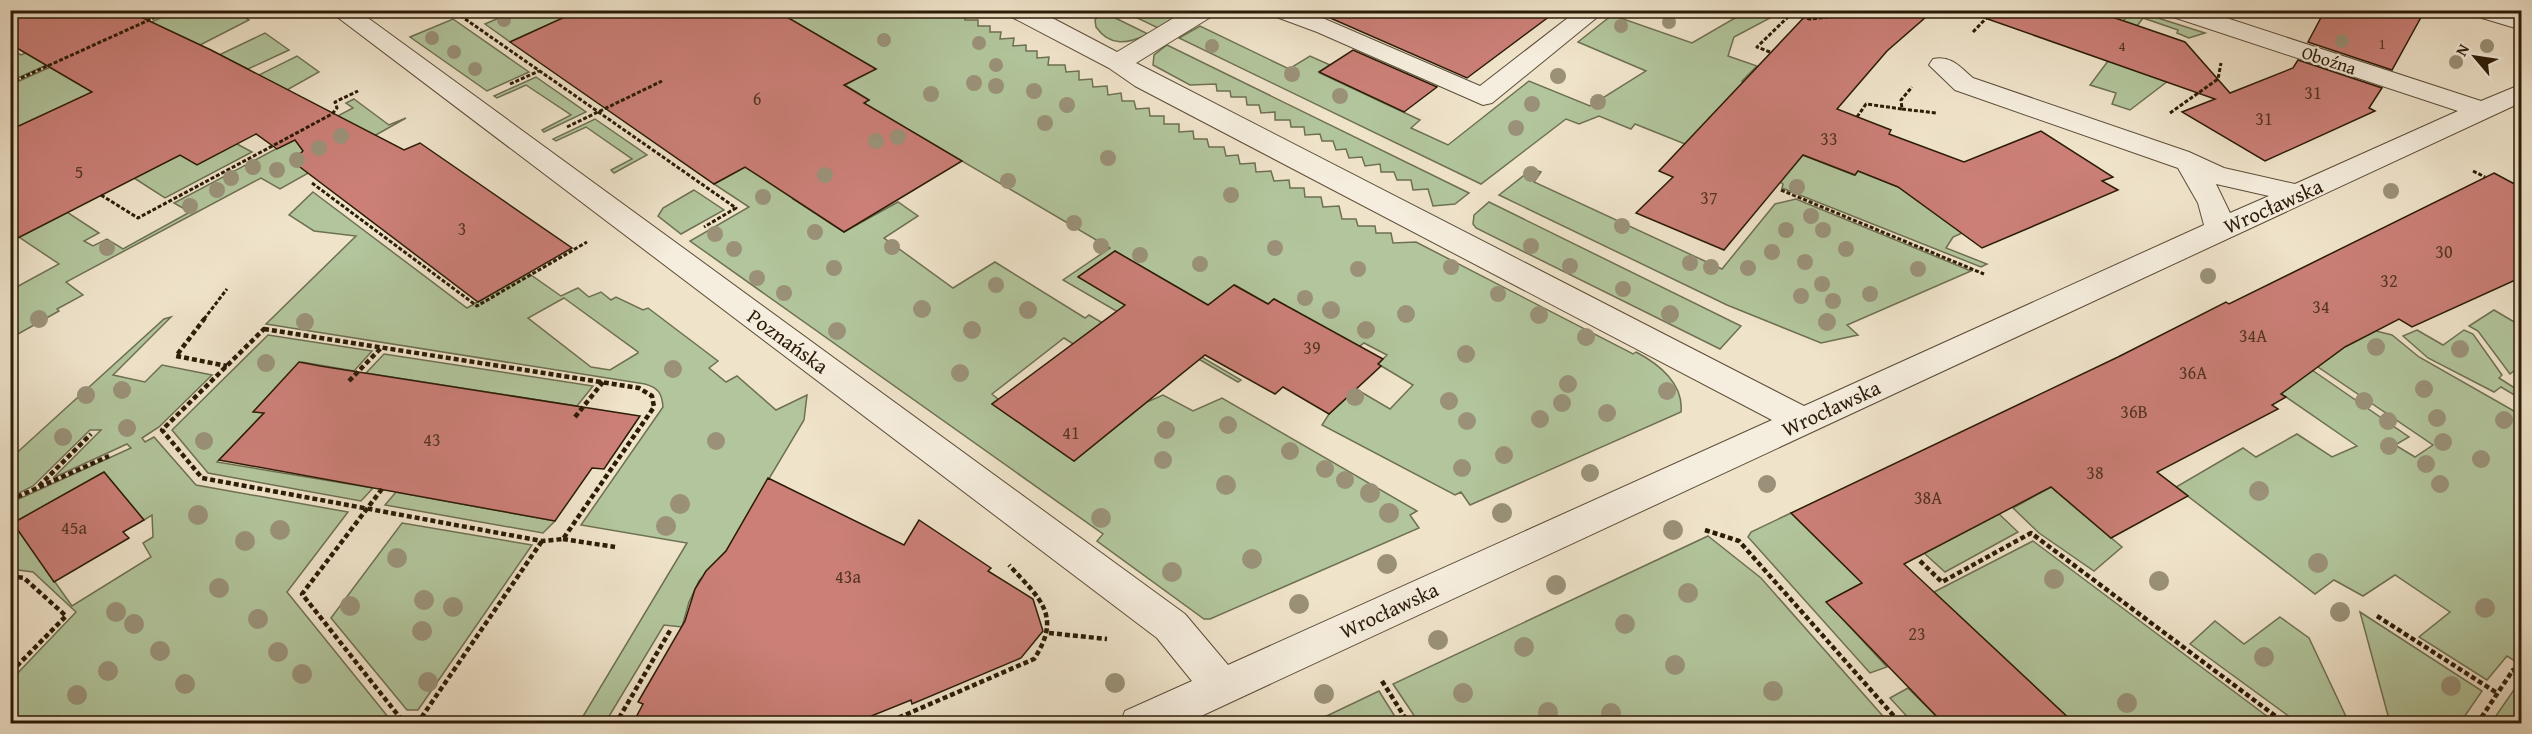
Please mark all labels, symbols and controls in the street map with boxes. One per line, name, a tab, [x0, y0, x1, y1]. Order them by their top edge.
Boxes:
north arrow	[2445, 27, 2505, 87]
house number: 1	[2378, 33, 2386, 54]
house number: 4	[2118, 35, 2126, 56]
street label: Oboźna	[2298, 39, 2360, 82]
text: N	[2449, 39, 2475, 60]
house number: 31	[2304, 79, 2322, 106]
house number: 6	[753, 85, 761, 112]
house number: 31	[2255, 105, 2273, 132]
house number: 33	[1820, 125, 1838, 152]
house number: 5	[75, 158, 83, 185]
street label: Wrocławska	[2218, 170, 2328, 242]
house number: 37	[1700, 184, 1718, 211]
house number: 3	[458, 215, 466, 242]
house number: 30	[2435, 238, 2453, 265]
house number: 32	[2380, 267, 2398, 294]
house number: 34	[2312, 293, 2330, 320]
street label: Poznańska	[741, 301, 835, 381]
house number: 34A	[2239, 322, 2267, 349]
house number: 39	[1303, 334, 1321, 361]
house number: 36A	[2179, 359, 2207, 386]
street label: Wrocławska	[1777, 372, 1886, 444]
house number: 36B	[2120, 398, 2148, 425]
house number: 41	[1062, 419, 1080, 446]
house number: 43	[423, 426, 441, 453]
house number: 38	[2086, 459, 2104, 486]
house number: 38A	[1914, 484, 1942, 511]
house number: 45a	[61, 514, 87, 541]
house number: 43a	[835, 563, 861, 590]
street label: Wrocławska	[1335, 574, 1444, 646]
house number: 23	[1908, 620, 1926, 647]

